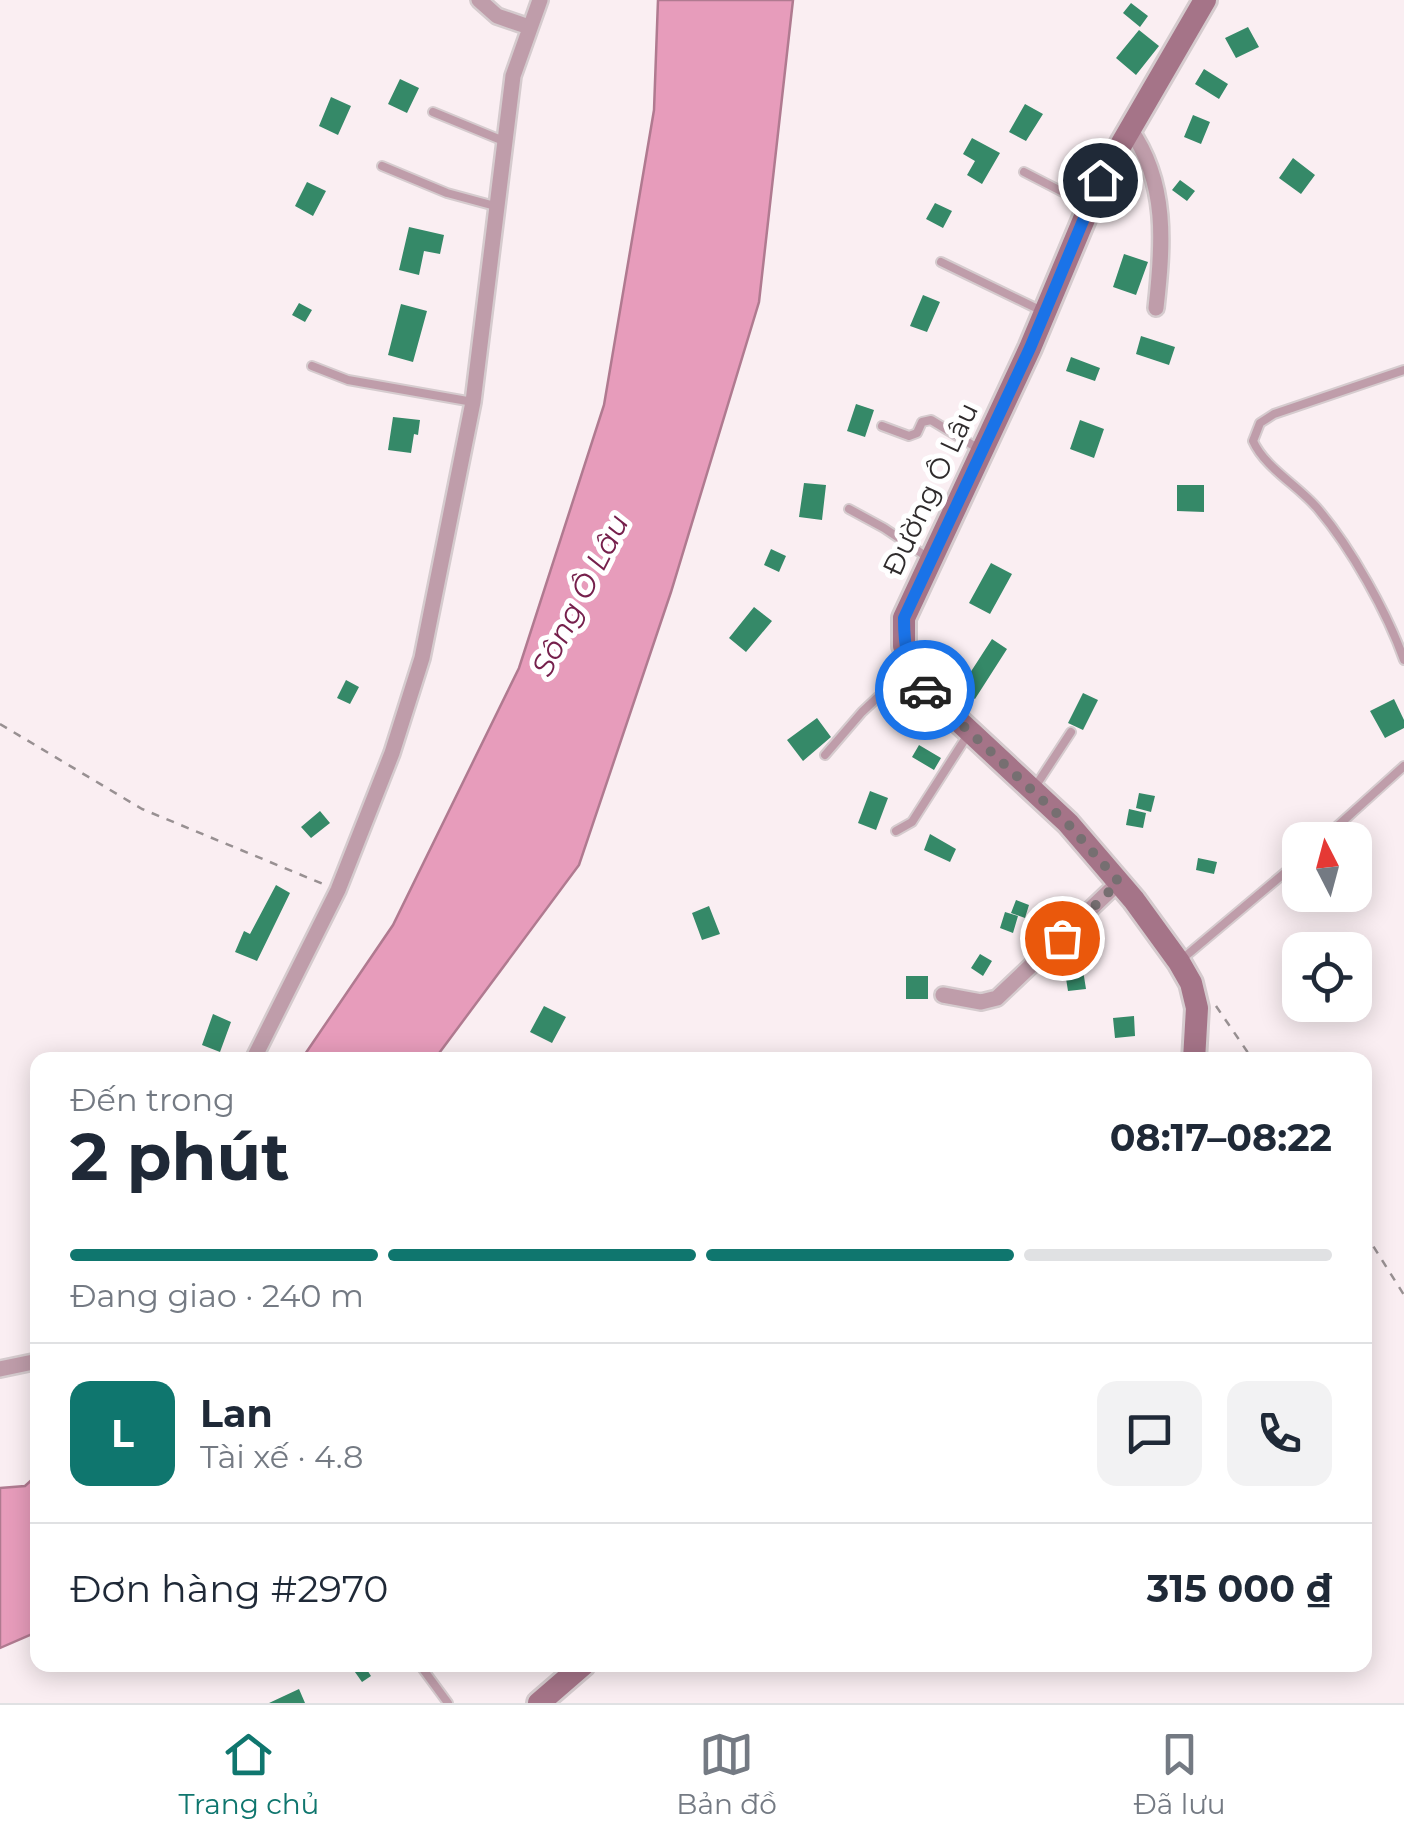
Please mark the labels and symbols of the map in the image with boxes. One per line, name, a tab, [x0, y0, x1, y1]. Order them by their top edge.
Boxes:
pin	[1058, 138, 1143, 223]
street label: Đường Ô Lâu	[875, 397, 985, 581]
water label: Sông Ô Lâu	[523, 508, 637, 682]
courier	[875, 640, 975, 740]
north arrow	[1282, 822, 1372, 912]
pin	[1020, 896, 1105, 981]

